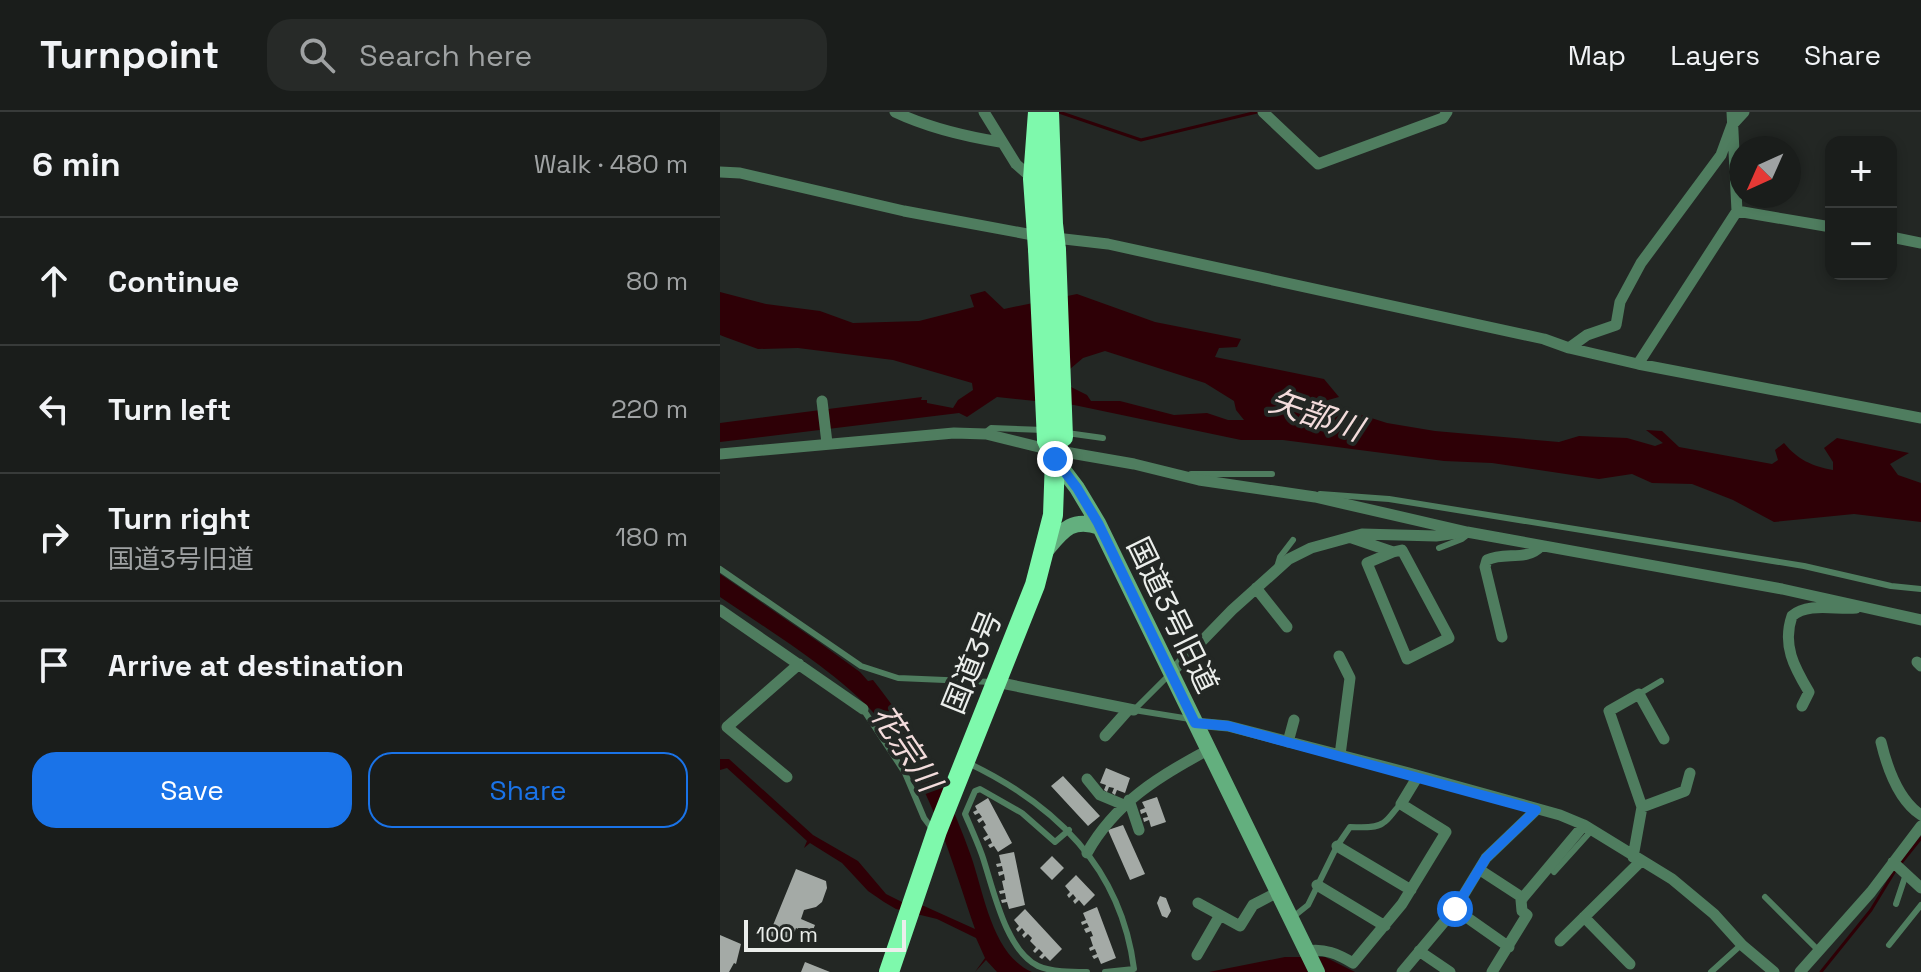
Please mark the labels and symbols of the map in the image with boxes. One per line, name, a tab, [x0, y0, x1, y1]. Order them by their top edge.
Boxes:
north arrow	[1729, 136, 1801, 208]
water label: 矢部川	[1264, 380, 1371, 451]
route end	[1037, 441, 1073, 477]
street label: 国道3号旧道	[1119, 531, 1227, 699]
street label: 国道3号	[934, 605, 1010, 719]
water label: 花宗川	[863, 697, 951, 801]
route start	[1437, 891, 1473, 927]
scale bar	[744, 916, 906, 952]

